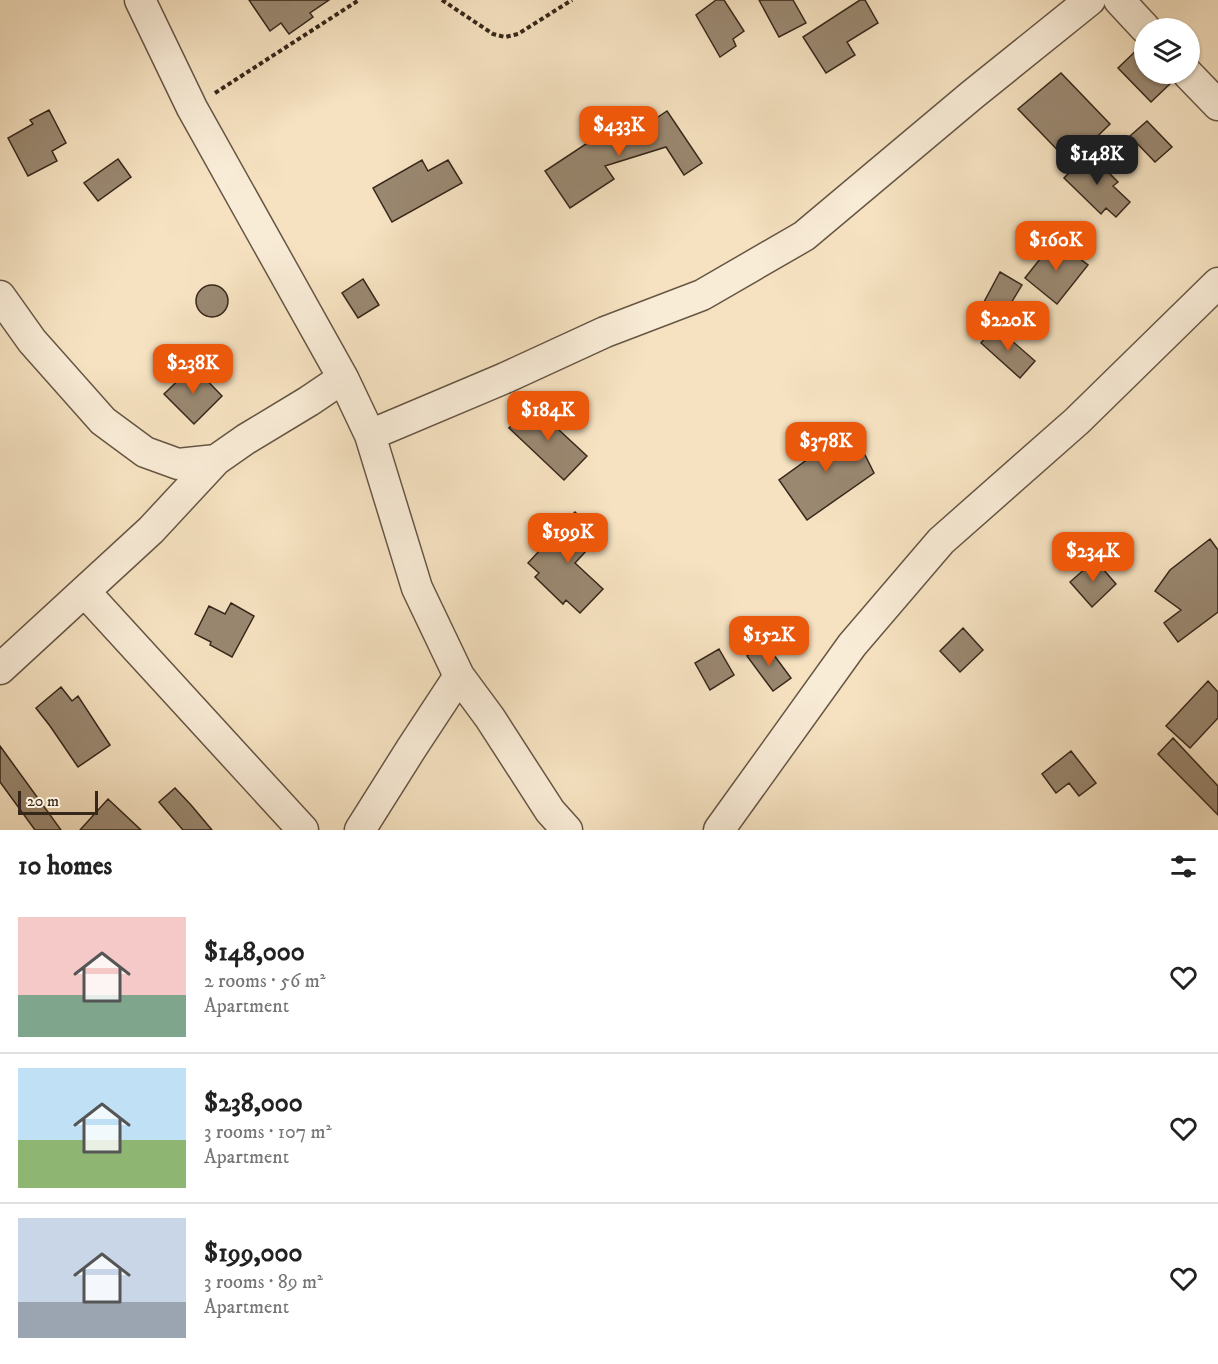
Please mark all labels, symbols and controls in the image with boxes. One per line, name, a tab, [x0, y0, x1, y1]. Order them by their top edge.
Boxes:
map controls	[1134, 18, 1200, 84]
button: layers	[1134, 18, 1200, 84]
pin: $433K	[577, 106, 661, 157]
text: $433K	[593, 113, 645, 138]
pin: $148K	[1055, 135, 1139, 186]
text: $148K	[1070, 142, 1124, 167]
pin: $160K	[1014, 221, 1098, 272]
text: $160K	[1029, 228, 1083, 253]
pin: $220K	[966, 301, 1050, 352]
text: $220K	[980, 308, 1036, 333]
pin: $238K	[151, 344, 235, 395]
text: $238K	[167, 351, 219, 376]
pin: $184K	[506, 391, 590, 442]
text: $184K	[521, 398, 575, 423]
pin: $378K	[784, 422, 868, 473]
text: $378K	[800, 429, 852, 454]
pin: $199K	[526, 513, 610, 564]
text: $199K	[542, 520, 594, 545]
pin: $234K	[1051, 532, 1135, 583]
text: $234K	[1066, 539, 1120, 564]
pin: $152K	[727, 616, 811, 667]
text: $152K	[743, 623, 795, 648]
scale bar	[18, 788, 98, 816]
text: 20 m	[27, 791, 59, 811]
text: 10 homes	[18, 850, 112, 883]
icon: filters	[1167, 850, 1200, 883]
text: $148,000	[204, 936, 305, 969]
icon: home	[66, 941, 138, 1013]
icon: heart	[1167, 961, 1200, 994]
text: 2 rooms · 56 m²	[204, 969, 326, 994]
text: Apartment	[204, 994, 289, 1019]
text: $238,000	[204, 1087, 303, 1120]
icon: home	[66, 1092, 138, 1164]
icon: heart	[1167, 1112, 1200, 1145]
text: 3 rooms · 107 m²	[204, 1120, 332, 1145]
text: Apartment	[204, 1145, 289, 1170]
text: $199,000	[204, 1237, 303, 1270]
icon: home	[66, 1242, 138, 1314]
icon: heart	[1167, 1262, 1200, 1295]
text: 3 rooms · 89 m²	[204, 1270, 323, 1295]
text: Apartment	[204, 1295, 289, 1320]

